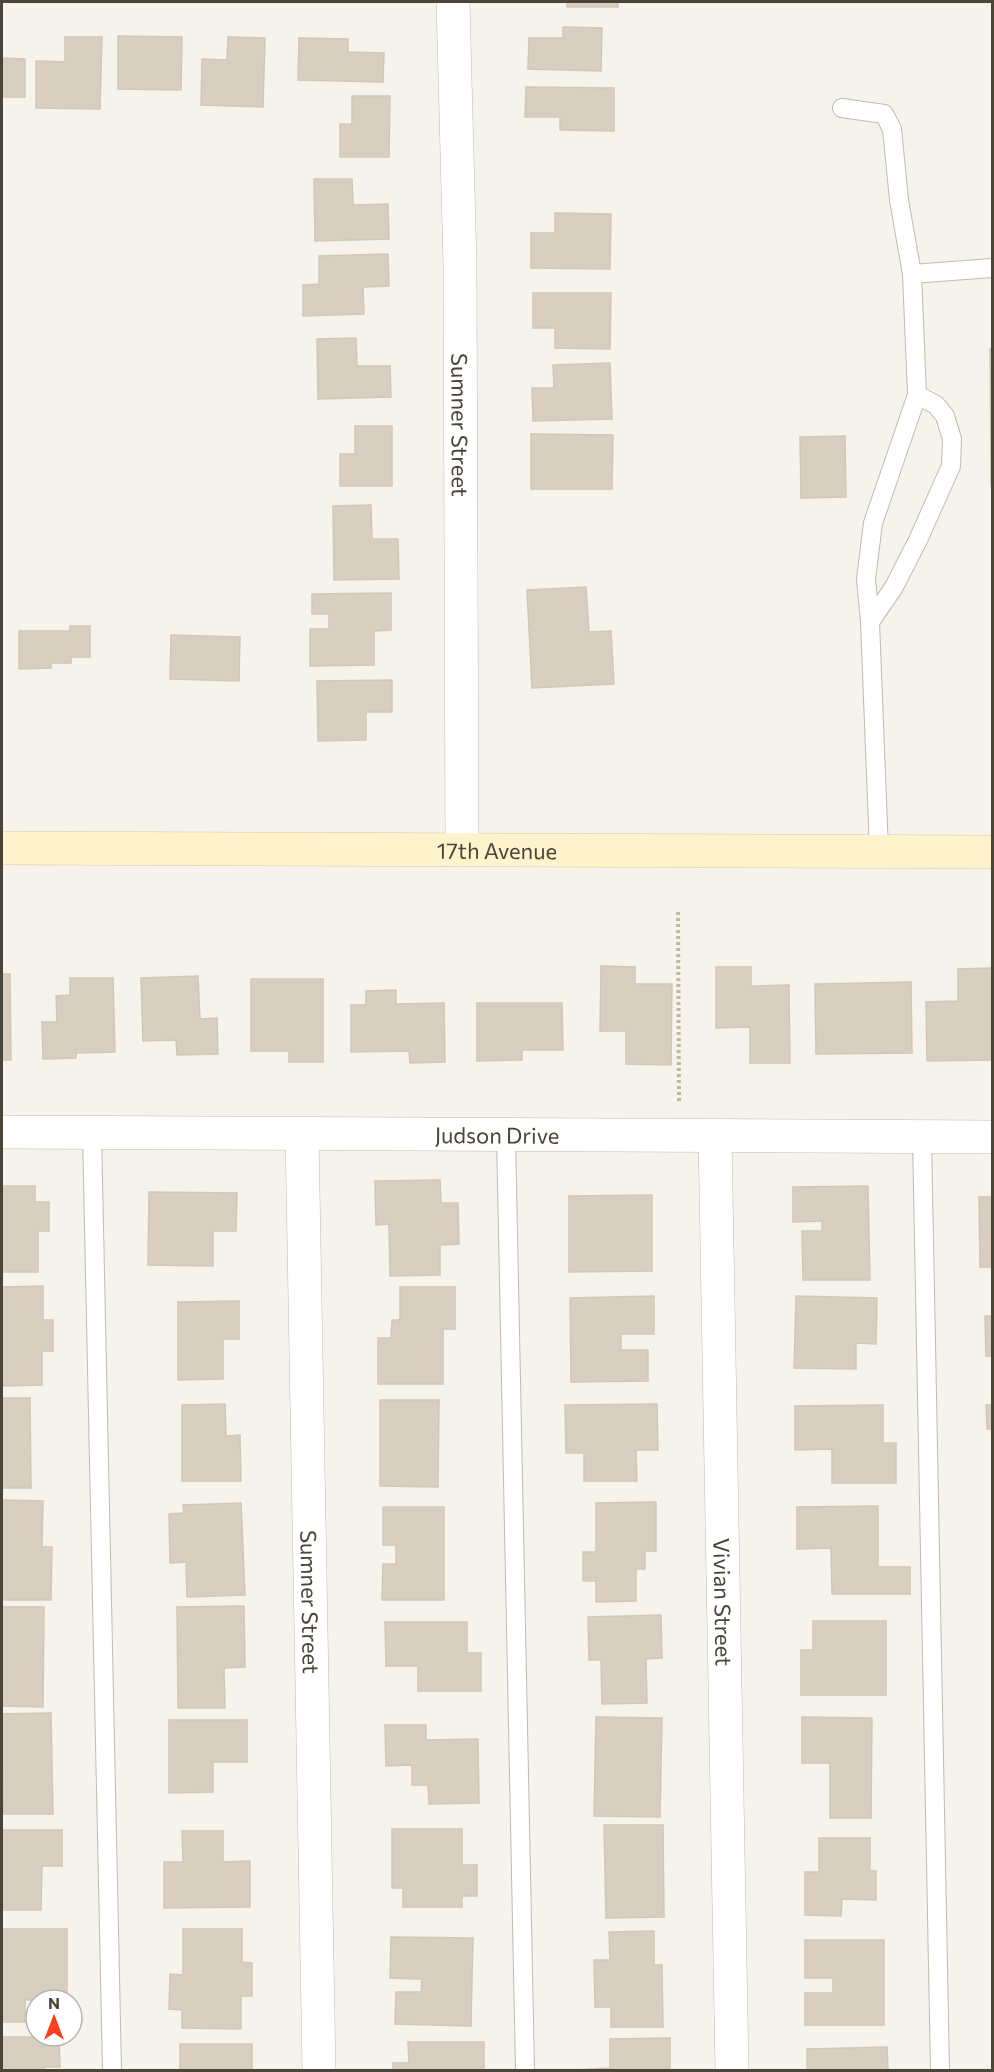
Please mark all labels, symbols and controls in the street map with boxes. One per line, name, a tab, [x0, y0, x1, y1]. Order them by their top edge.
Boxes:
street label: Sumner Street	[447, 353, 474, 497]
street label: 17th Avenue	[437, 836, 557, 864]
street label: Judson Drive	[435, 1121, 559, 1148]
street label: Sumner Street	[296, 1530, 325, 1674]
street label: Vivian Street	[709, 1538, 738, 1666]
north arrow	[24, 1988, 84, 2048]
text: N	[48, 1993, 60, 2012]

